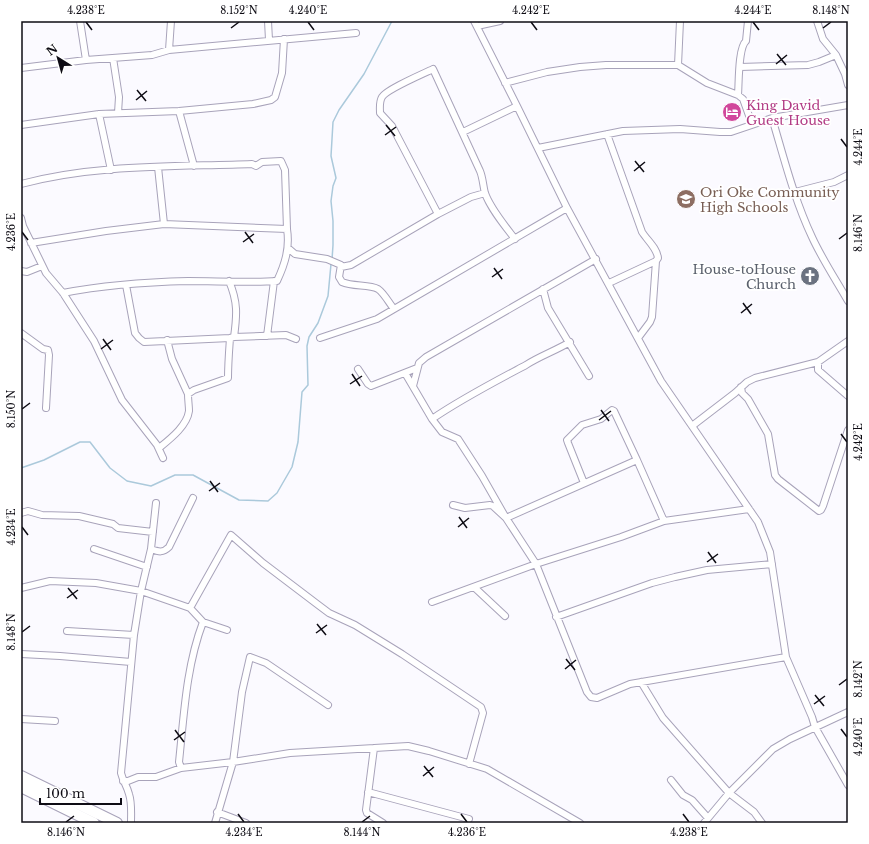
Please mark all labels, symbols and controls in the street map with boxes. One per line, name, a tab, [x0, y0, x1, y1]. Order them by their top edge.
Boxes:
text: 4.238°E	[67, 4, 105, 17]
text: 8.152°N	[220, 4, 258, 17]
text: 4.240°E	[289, 4, 327, 17]
text: 4.242°E	[512, 4, 550, 17]
text: 4.244°E	[735, 4, 771, 17]
text: 8.148°N	[812, 4, 850, 17]
north arrow	[38, 38, 78, 78]
text: N	[44, 41, 61, 59]
place label: King David Guest House	[746, 97, 830, 129]
hotel icon: King David Guest House	[721, 101, 743, 123]
text: 4.244°E	[852, 129, 865, 165]
place label: Ori Oke Community High Schools	[700, 184, 840, 216]
school or university icon: Ori Oke Community High Schools	[675, 188, 697, 210]
text: 4.236°E	[5, 213, 18, 251]
text: 8.146°N	[852, 214, 865, 252]
place label: House-toHouse Church	[692, 261, 796, 293]
church icon: House-toHouse Church	[799, 265, 821, 287]
text: 8.150°N	[5, 390, 18, 428]
text: 4.242°E	[852, 423, 865, 461]
text: 4.234°E	[5, 508, 18, 546]
text: 8.148°N	[5, 613, 18, 651]
text: 8.142°N	[852, 660, 865, 698]
text: 4.240°E	[852, 718, 865, 756]
scale bar	[40, 780, 121, 806]
text: 100 m	[46, 786, 85, 801]
text: 8.146°N	[47, 826, 85, 839]
text: 4.234°E	[225, 826, 263, 839]
text: 8.144°N	[343, 826, 381, 839]
text: 4.236°E	[448, 826, 486, 839]
text: 4.238°E	[670, 826, 708, 839]

